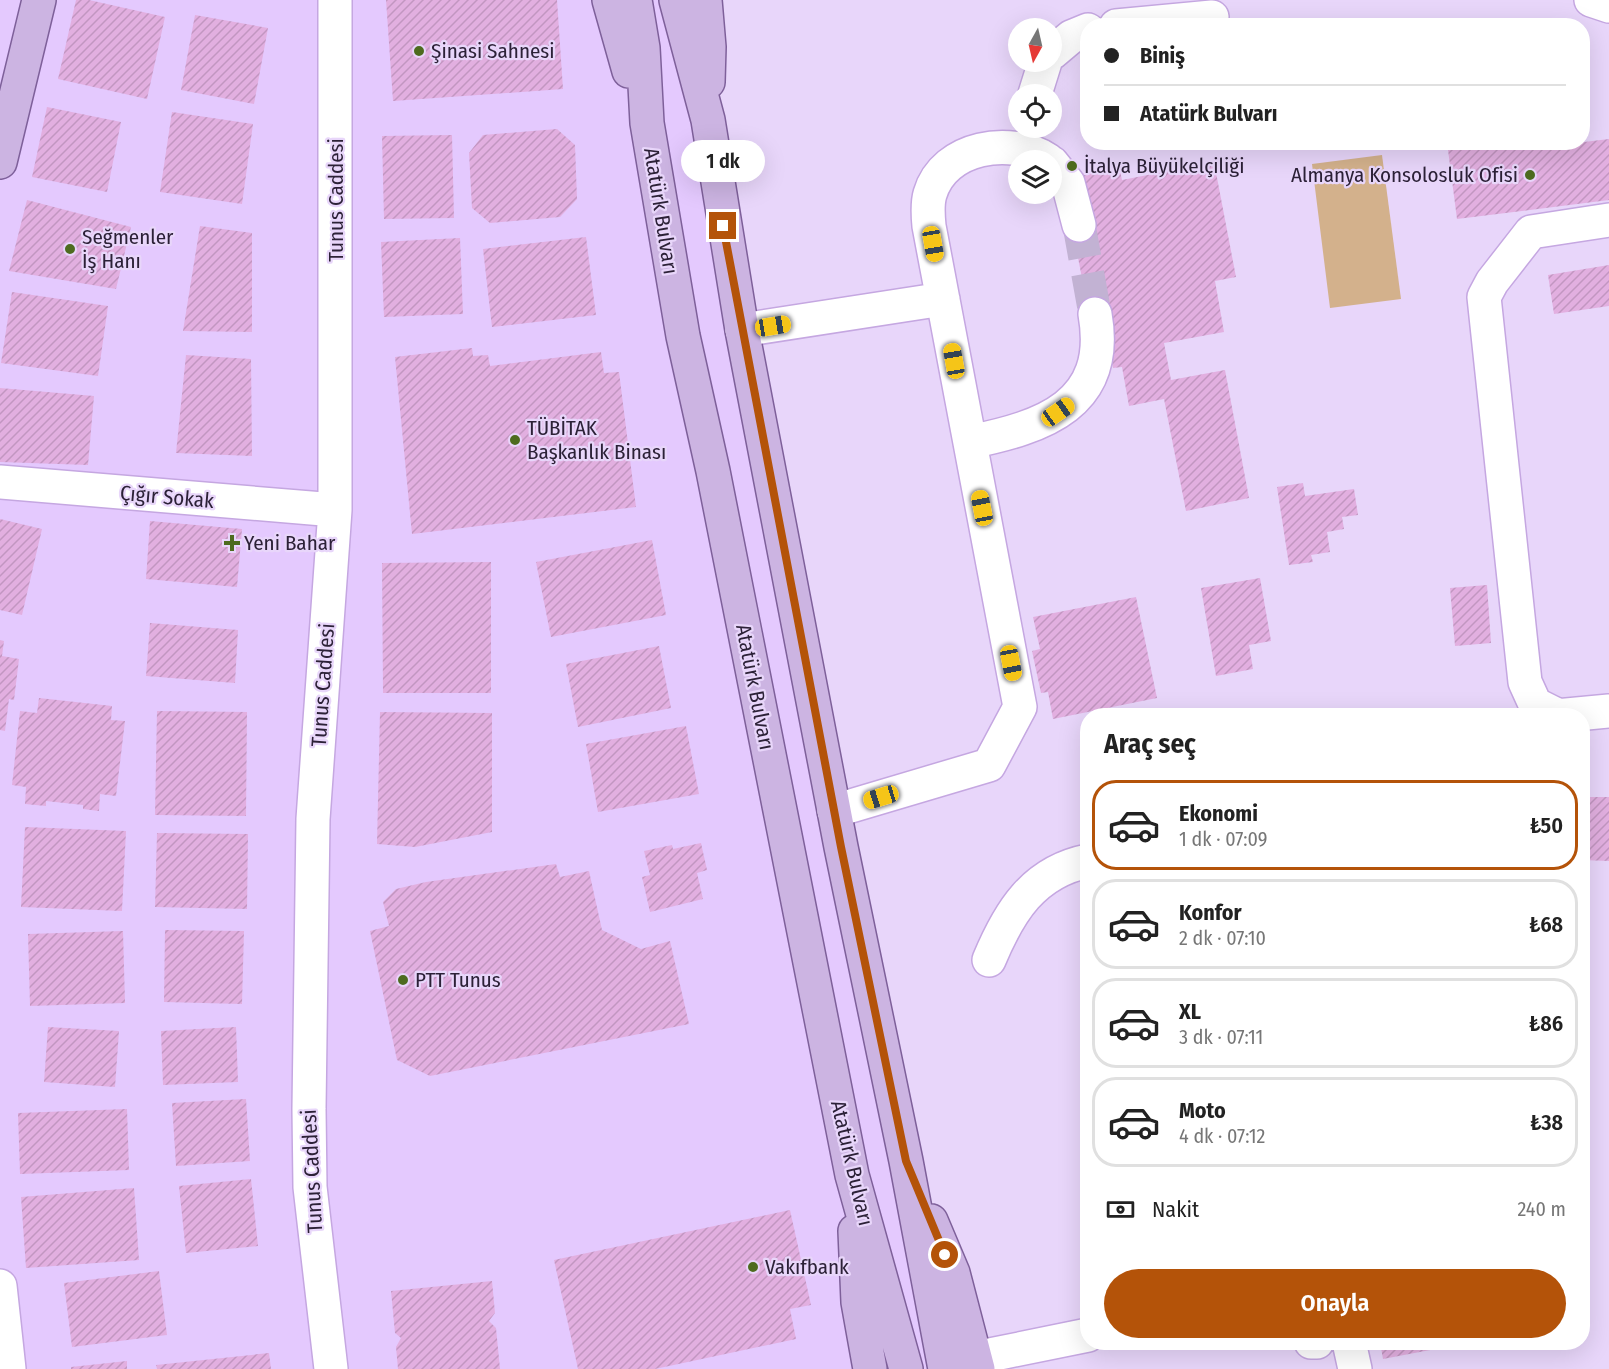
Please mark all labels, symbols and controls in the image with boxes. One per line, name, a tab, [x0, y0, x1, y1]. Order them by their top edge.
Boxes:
north arrow	[1008, 18, 1062, 72]
map controls	[1008, 18, 1062, 204]
place label: Şinasi Sahnesi	[431, 38, 555, 64]
text: Biniş	[1140, 42, 1185, 69]
marker: Şinasi Sahnesi	[412, 44, 426, 58]
button: locate	[1008, 84, 1062, 138]
text: Atatürk Bulvarı	[1140, 100, 1278, 127]
street label: Tunus Caddesi	[323, 138, 349, 262]
callout: 1 dk	[681, 139, 765, 181]
street label: Atatürk Bulvarı	[638, 146, 684, 276]
text: 1 dk	[706, 149, 740, 173]
button: layers	[1008, 150, 1062, 204]
place label: İtalya Büyükelçiliği	[1084, 153, 1244, 179]
marker: İtalya Büyükelçiliği	[1065, 159, 1079, 173]
place label: Almanya Konsolosluk Ofisi	[1291, 162, 1518, 188]
marker: Almanya Konsolosluk Ofisi	[1523, 168, 1537, 182]
route end	[709, 212, 736, 239]
place label: Seğmenler İş Hanı	[82, 224, 174, 274]
car	[921, 225, 945, 263]
marker: Seğmenler İş Hanı	[63, 242, 77, 256]
car	[754, 314, 792, 338]
car	[942, 342, 966, 380]
car	[1038, 394, 1078, 430]
place label: TÜBİTAK Başkanlık Binası	[527, 415, 666, 465]
marker: TÜBİTAK Başkanlık Binası	[508, 433, 522, 447]
street label: Çığır Sokak	[119, 480, 215, 514]
car	[970, 489, 994, 527]
place label: Yeni Bahar	[244, 530, 336, 556]
marker: Yeni Bahar	[225, 536, 239, 550]
street label: Tunus Caddesi	[306, 622, 340, 748]
street label: Atatürk Bulvarı	[730, 622, 780, 752]
car	[999, 644, 1023, 682]
text: Araç seç	[1104, 728, 1196, 760]
car	[861, 783, 901, 811]
icon: car	[1107, 798, 1161, 852]
text: Ekonomi	[1179, 800, 1258, 827]
text: ₺50	[1530, 812, 1563, 839]
text: 1 dk · 07:09	[1179, 827, 1268, 851]
icon: car	[1107, 897, 1161, 951]
text: Konfor	[1179, 899, 1241, 926]
text: ₺68	[1529, 911, 1563, 938]
text: 2 dk · 07:10	[1179, 926, 1266, 950]
place label: PTT Tunus	[415, 967, 501, 993]
marker: PTT Tunus	[396, 973, 410, 987]
icon: car	[1107, 996, 1161, 1050]
text: XL	[1179, 998, 1201, 1025]
text: ₺86	[1529, 1010, 1563, 1037]
text: 3 dk · 07:11	[1179, 1025, 1263, 1049]
icon: car	[1107, 1095, 1161, 1149]
text: Moto	[1179, 1097, 1226, 1124]
street label: Atatürk Bulvarı	[825, 1098, 879, 1228]
street label: Tunus Caddesi	[296, 1109, 328, 1233]
text: ₺38	[1530, 1109, 1563, 1136]
text: 4 dk · 07:12	[1179, 1124, 1265, 1148]
icon: cash	[1104, 1193, 1137, 1226]
text: Nakit	[1152, 1196, 1199, 1223]
text: 240 m	[1517, 1197, 1566, 1221]
route start	[931, 1241, 958, 1268]
place label: Vakıfbank	[765, 1254, 849, 1280]
marker: Vakıfbank	[746, 1260, 760, 1274]
button: Onayla	[1104, 1269, 1566, 1338]

